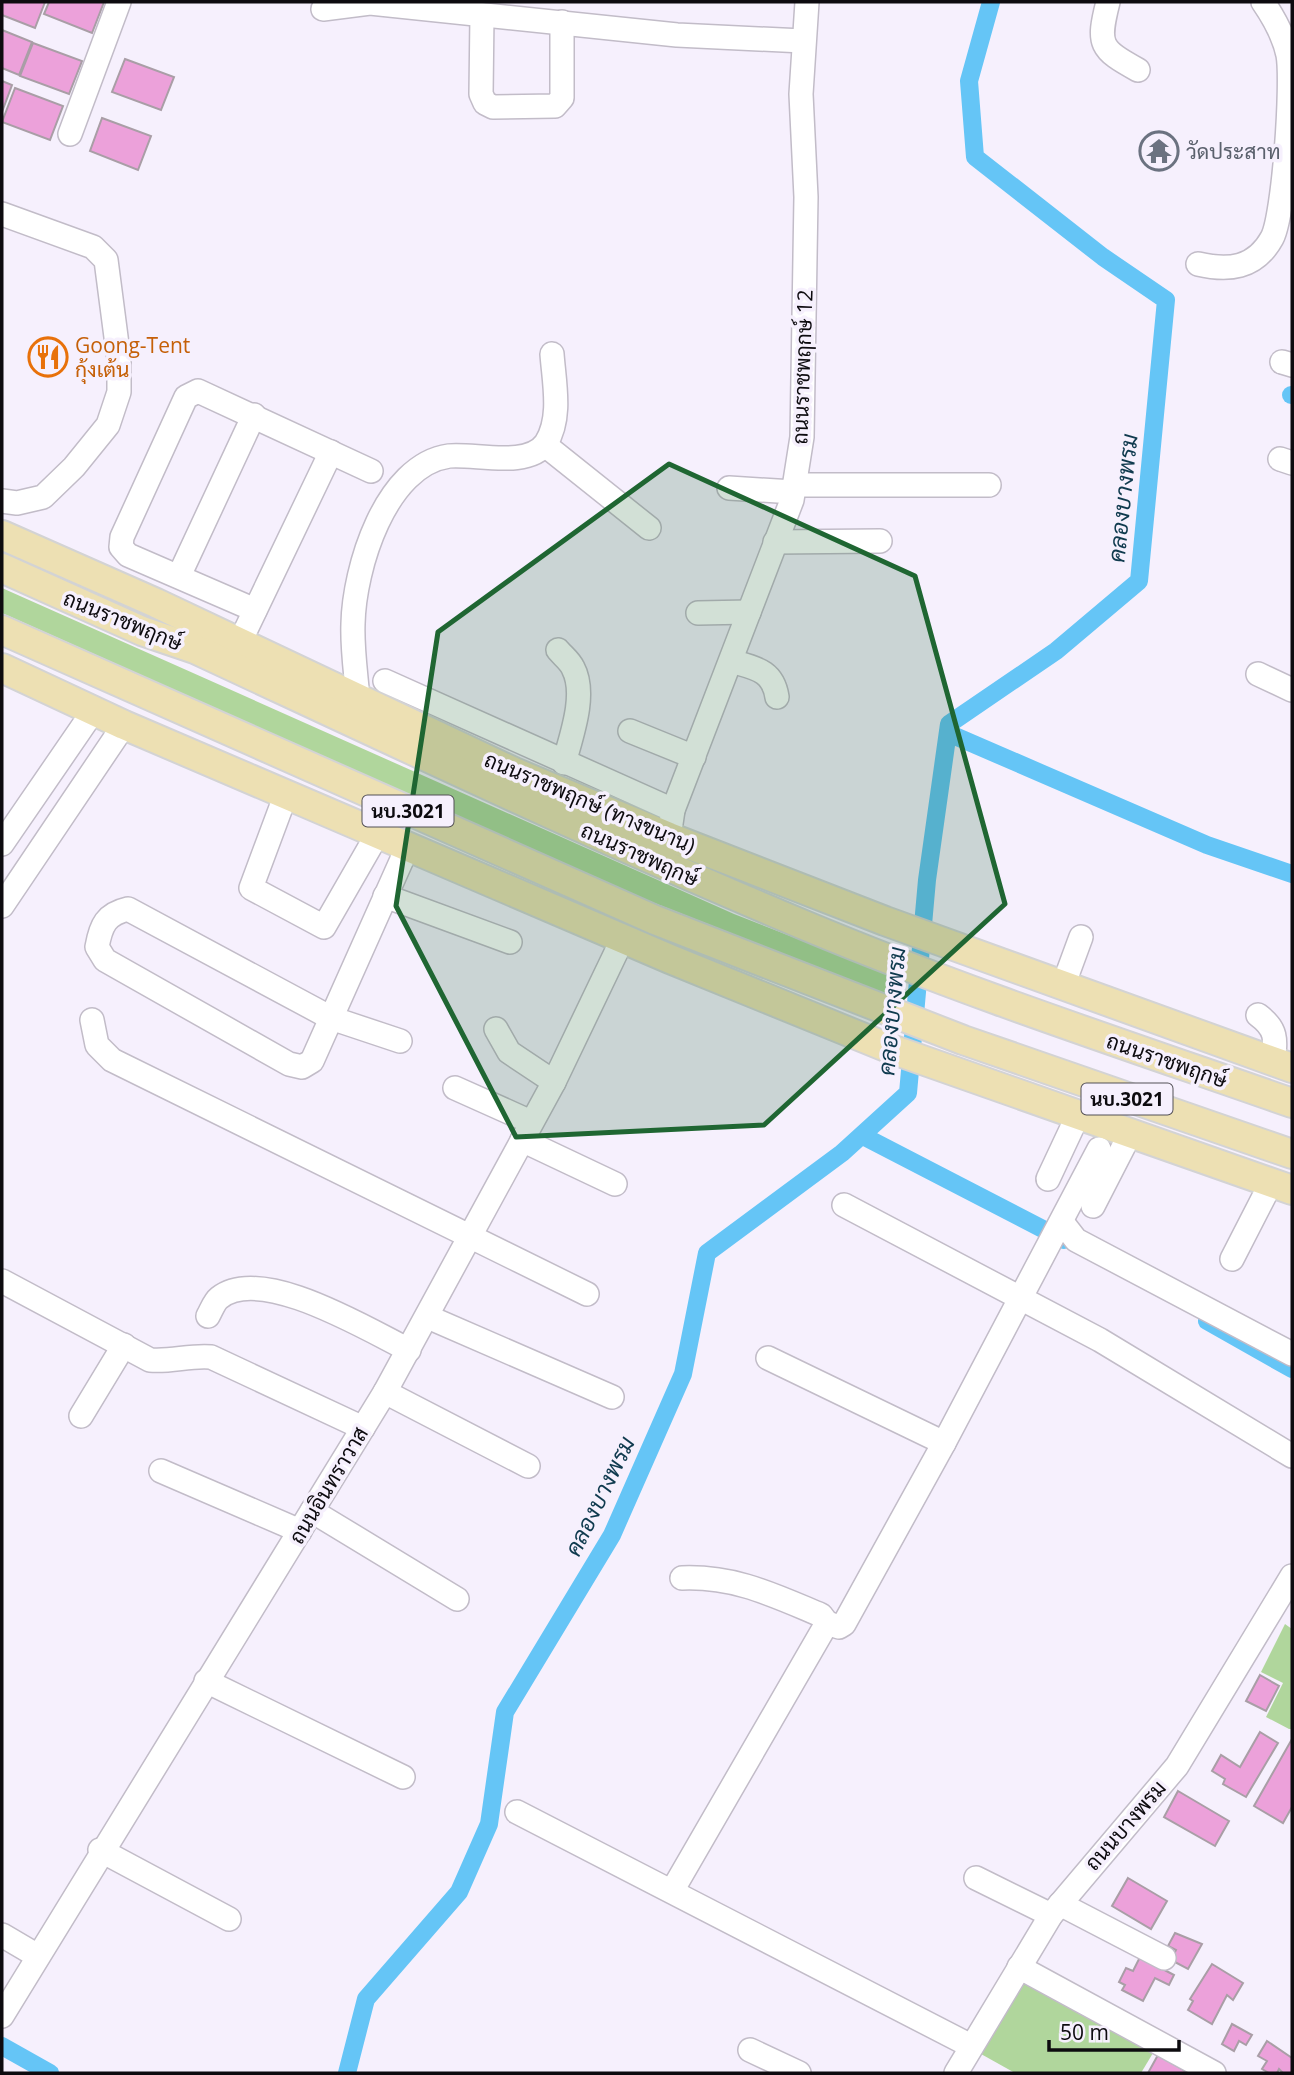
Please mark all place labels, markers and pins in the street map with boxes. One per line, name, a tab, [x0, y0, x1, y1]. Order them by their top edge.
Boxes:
temple icon: วัดประสาท	[1138, 130, 1180, 172]
place label: วัดประสาท	[1186, 137, 1280, 165]
place label: Goong-Tent กุ้งเต้น	[75, 331, 190, 384]
restaurant icon: Goong-Tent กุ้งเต้น	[27, 336, 69, 378]

